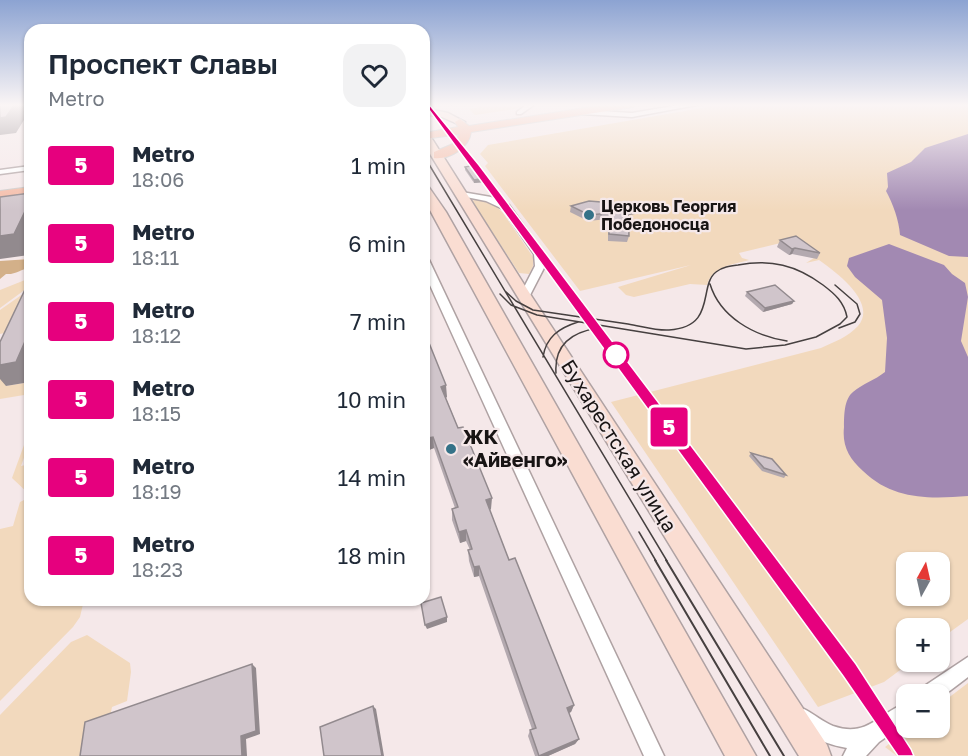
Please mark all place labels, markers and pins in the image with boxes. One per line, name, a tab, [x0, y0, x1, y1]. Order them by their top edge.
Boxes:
place label: Церковь Георгия Победоносца	[601, 196, 736, 234]
marker: Церковь Георгия Победоносца	[582, 208, 596, 222]
unlabelled marker	[603, 342, 629, 368]
place label: ЖК «Айвенго»	[463, 424, 568, 471]
marker: ЖК «Айвенго»	[444, 442, 458, 456]

